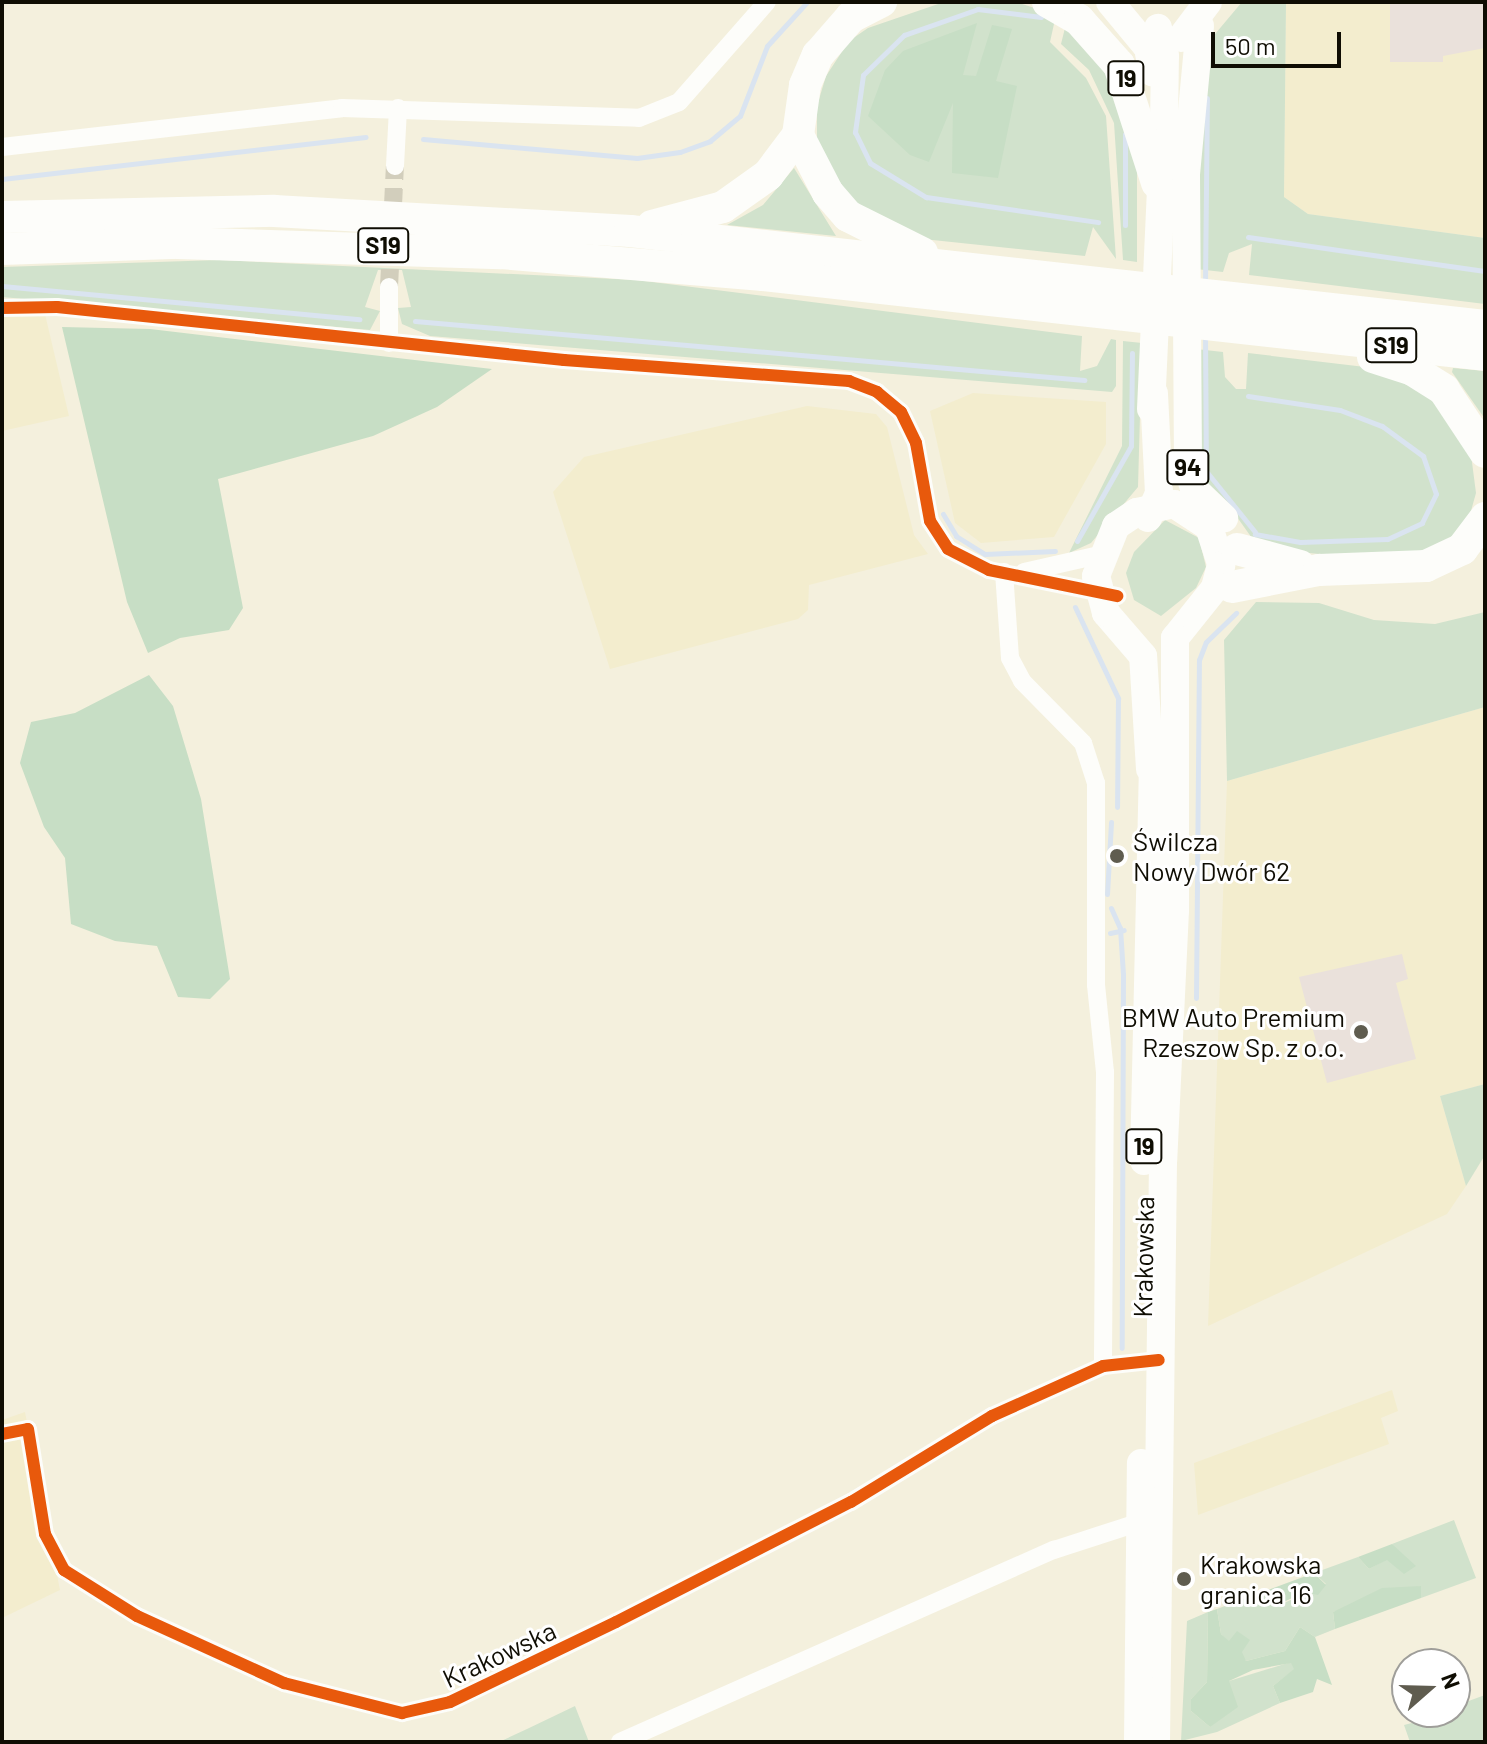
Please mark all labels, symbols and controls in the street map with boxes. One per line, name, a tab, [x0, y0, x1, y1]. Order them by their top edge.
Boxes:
scale bar	[1215, 16, 1345, 66]
text: 50 m	[1225, 31, 1276, 60]
road number: 19	[1106, 58, 1146, 98]
road number: S19	[357, 225, 409, 265]
road number: S19	[1365, 325, 1417, 365]
road number: 94	[1166, 447, 1210, 487]
place label: Świlcza Nowy Dwór 62	[1133, 825, 1290, 886]
marker: Świlcza Nowy Dwór 62	[1108, 847, 1126, 865]
place label: BMW Auto Premium Rzeszow Sp. z o.o.	[1122, 1001, 1345, 1062]
marker: BMW Auto Premium Rzeszow Sp. z o.o.	[1352, 1023, 1370, 1041]
road number: 19	[1124, 1126, 1164, 1166]
street label: Krakowska	[1126, 1196, 1160, 1318]
place label: Krakowska granica 16	[1200, 1548, 1321, 1610]
marker: Krakowska granica 16	[1175, 1570, 1193, 1588]
street label: Krakowska	[437, 1614, 561, 1694]
north arrow	[1391, 1648, 1471, 1728]
text: N	[1437, 1669, 1466, 1692]

